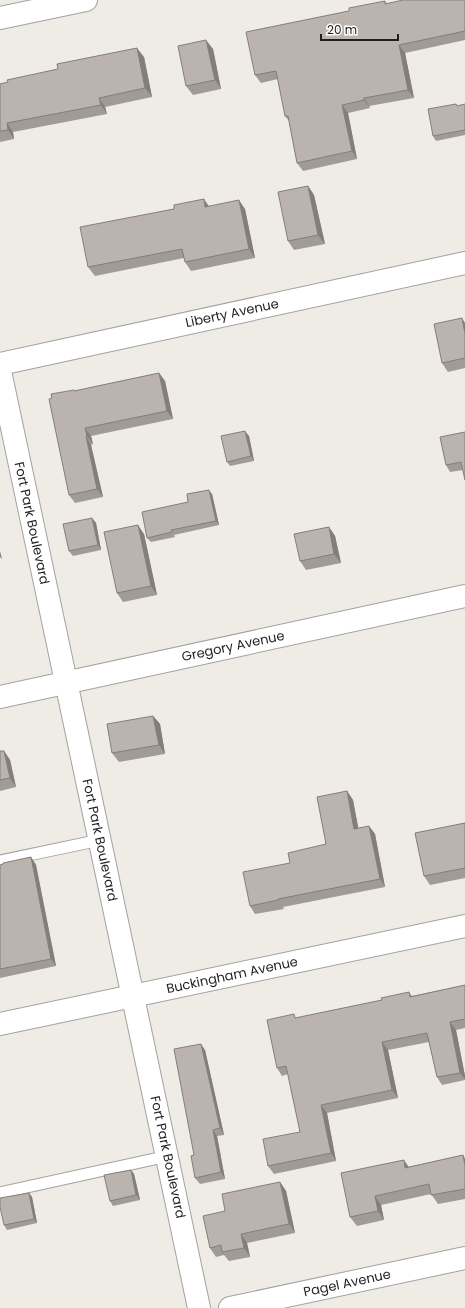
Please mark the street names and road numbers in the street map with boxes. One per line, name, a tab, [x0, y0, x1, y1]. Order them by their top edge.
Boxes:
street label: Liberty Avenue	[184, 294, 280, 332]
street label: Fort Park Boulevard	[10, 460, 54, 586]
street label: Gregory Avenue	[180, 626, 286, 666]
street label: Fort Park Boulevard	[78, 777, 122, 903]
street label: Buckingham Avenue	[165, 952, 299, 998]
street label: Fort Park Boulevard	[146, 1094, 190, 1220]
street label: Pagel Avenue	[302, 1264, 392, 1302]

